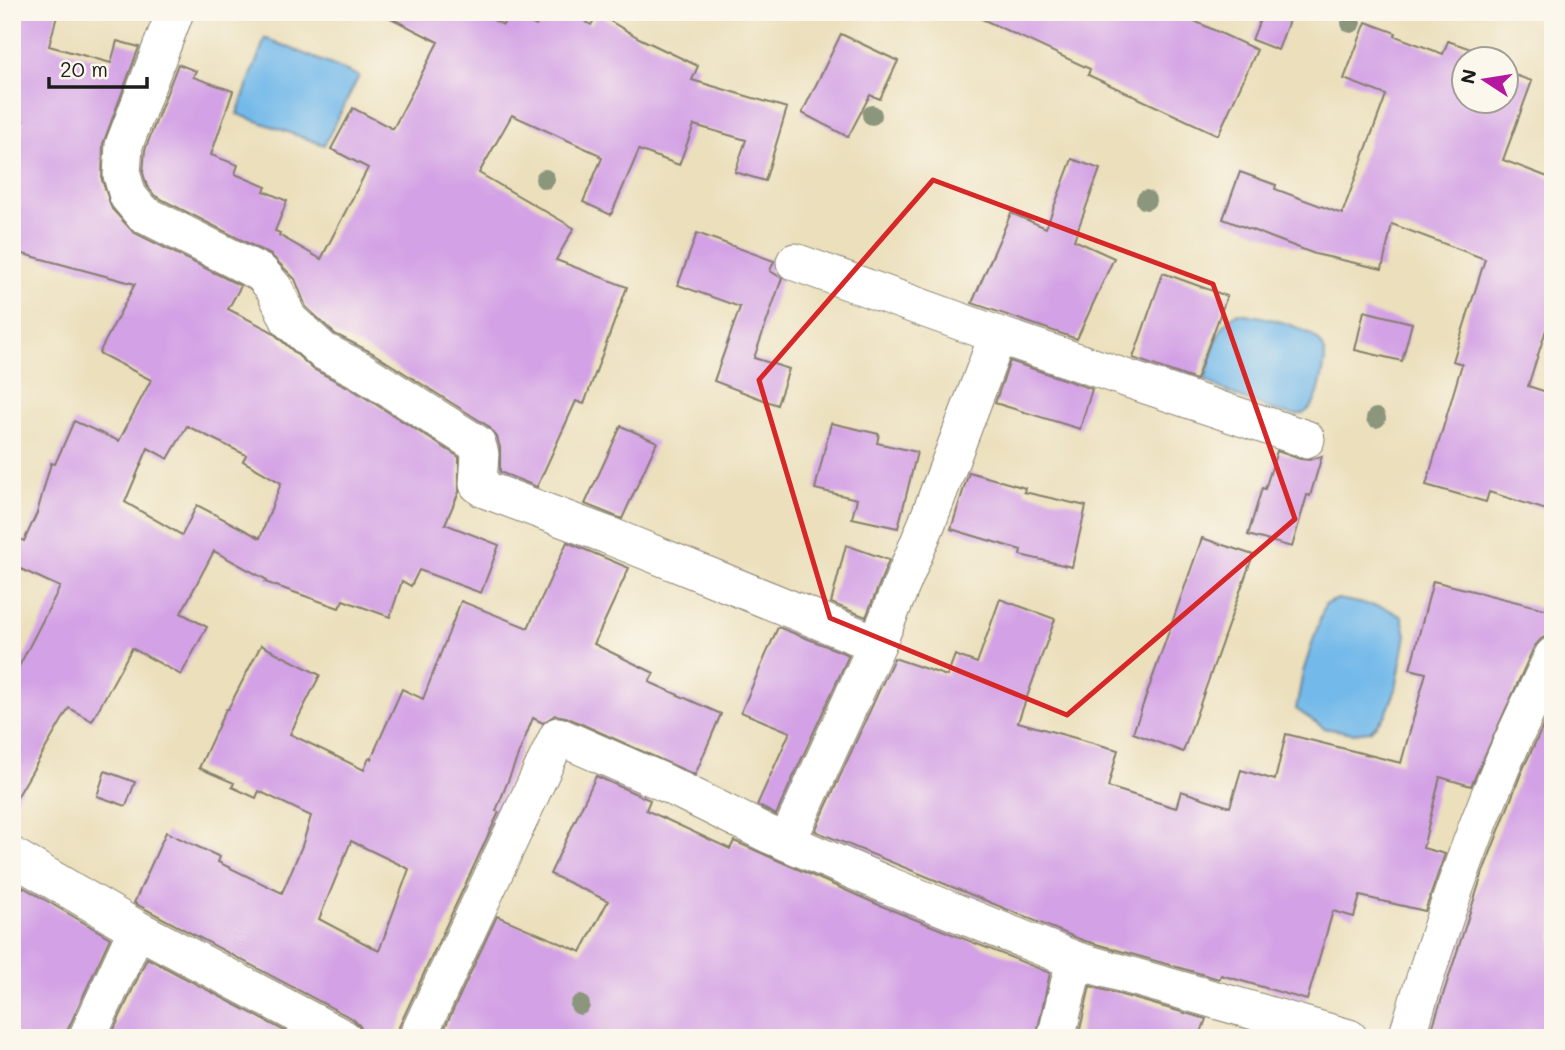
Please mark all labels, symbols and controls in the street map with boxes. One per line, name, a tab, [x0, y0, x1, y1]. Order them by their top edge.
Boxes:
scale bar	[49, 46, 147, 90]
north arrow	[1450, 46, 1520, 116]
text: 20 m	[60, 55, 108, 82]
text: N	[1454, 67, 1482, 86]

